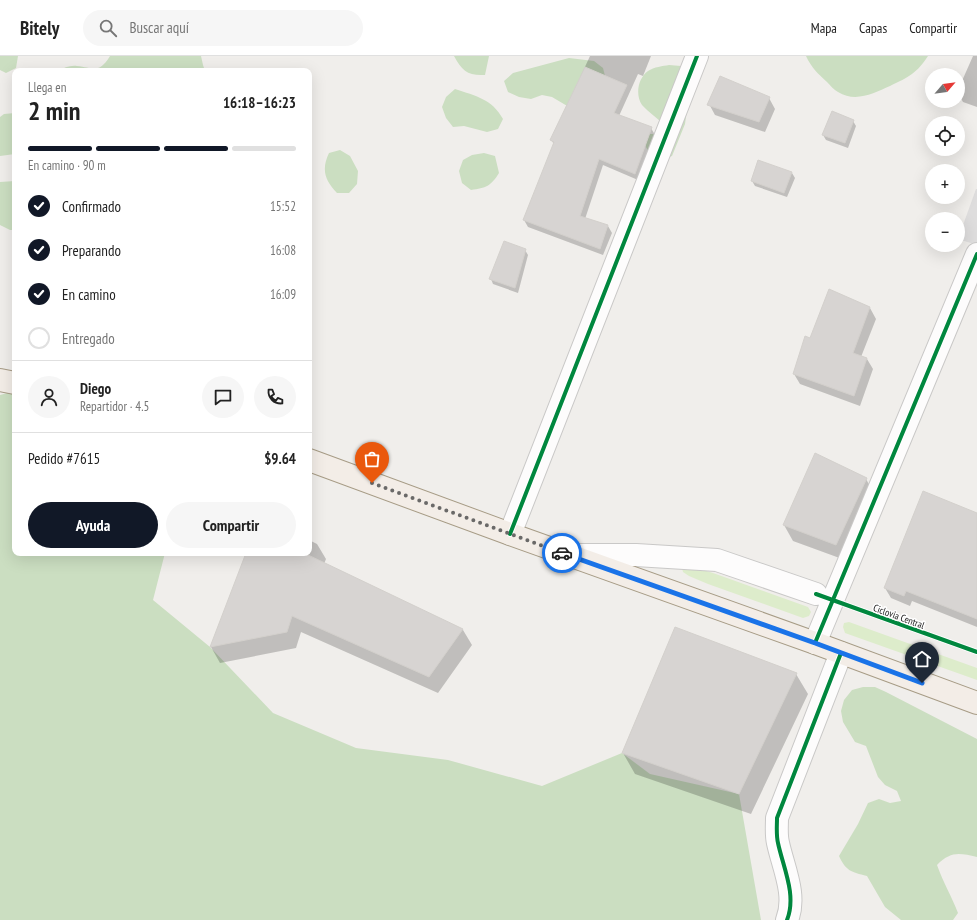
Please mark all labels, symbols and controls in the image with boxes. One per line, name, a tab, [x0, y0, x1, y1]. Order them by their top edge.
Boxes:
search box	[83, 10, 363, 46]
text: Bitely	[20, 16, 59, 40]
icon: search	[97, 17, 119, 39]
text: Buscar aquí	[129, 18, 189, 37]
text: Mapa	[811, 19, 837, 37]
text: Capas	[859, 19, 887, 37]
text: Compartir	[909, 19, 957, 37]
north arrow	[925, 68, 965, 108]
map controls	[925, 68, 965, 252]
text: Llega en	[28, 79, 66, 96]
text: 16:18–16:23	[223, 93, 296, 112]
text: 2 min	[28, 94, 81, 127]
button: locate	[925, 116, 965, 156]
text: En camino · 90 m	[28, 157, 106, 174]
button: +	[925, 164, 965, 204]
icon: check	[28, 195, 50, 217]
text: Confirmado	[62, 197, 121, 216]
text: 15:52	[270, 198, 296, 215]
button: −	[925, 212, 965, 252]
icon: check	[28, 239, 50, 261]
text: Preparando	[62, 241, 121, 260]
text: 16:08	[270, 242, 296, 259]
icon: check	[28, 283, 50, 305]
text: En camino	[62, 285, 116, 304]
text: 16:09	[270, 286, 296, 303]
text: Entregado	[62, 329, 115, 348]
button: person	[28, 376, 70, 418]
button: chat	[202, 376, 244, 418]
button: phone	[254, 376, 296, 418]
text: Diego	[80, 379, 111, 398]
text: Repartidor · 4.5	[80, 398, 149, 415]
pin	[355, 442, 389, 483]
icon: bag	[361, 448, 383, 470]
text: Pedido #7615	[28, 449, 100, 468]
text: $9.64	[264, 449, 296, 468]
button: Ayuda	[28, 502, 158, 548]
button: Compartir	[166, 502, 296, 548]
courier	[542, 533, 582, 573]
icon: car	[551, 542, 573, 564]
street label: Ciclovia Central	[871, 601, 927, 632]
pin	[905, 642, 939, 683]
icon: home	[911, 648, 933, 670]

